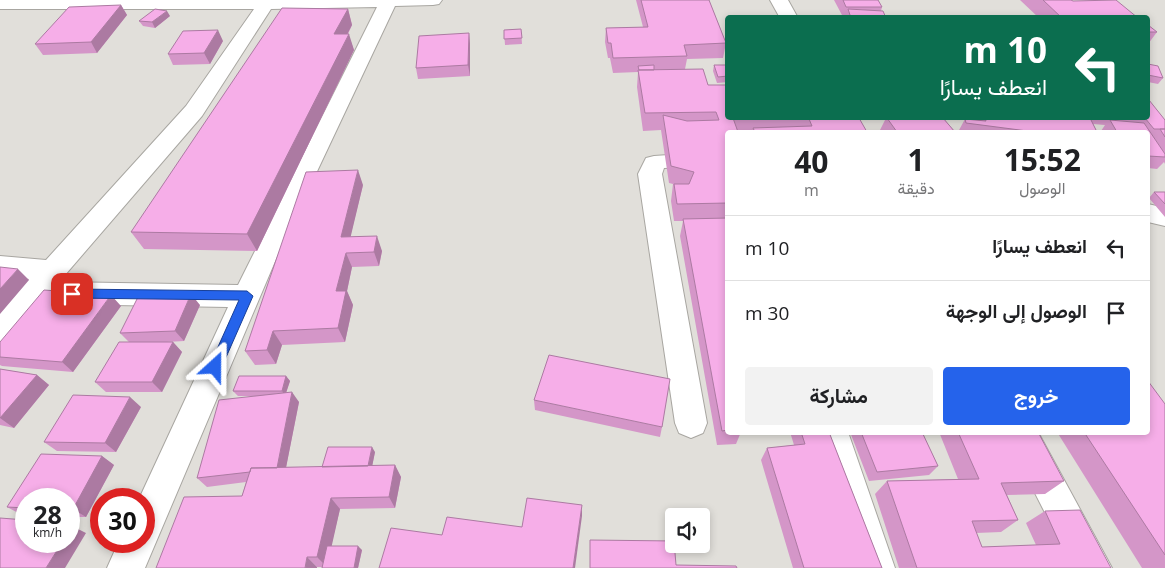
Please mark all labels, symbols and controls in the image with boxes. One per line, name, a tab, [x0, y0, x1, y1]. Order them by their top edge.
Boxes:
text: 10 m	[964, 26, 1047, 73]
icon: left	[1065, 35, 1130, 100]
text: انعطف يسارًا	[940, 71, 1047, 101]
text: 1	[908, 139, 925, 180]
text: 15:52	[1004, 139, 1081, 180]
text: 40	[794, 141, 828, 182]
text: دقيقة	[898, 177, 935, 199]
text: الوصول	[1019, 177, 1065, 199]
text: m	[804, 179, 819, 201]
text: انعطف يسارًا	[992, 233, 1087, 259]
icon: left	[1102, 234, 1130, 262]
text: 10 m	[745, 235, 789, 261]
pin	[51, 273, 93, 315]
icon: arrive	[58, 280, 86, 308]
text: الوصول إلى الوجهة	[946, 298, 1087, 324]
icon: arrive	[1102, 299, 1130, 327]
text: 30 m	[745, 300, 789, 326]
position arrow	[188, 340, 240, 392]
button: مشاركة	[745, 367, 933, 425]
button: خروج	[943, 367, 1130, 425]
speed limit sign: 30	[90, 488, 155, 553]
text: 28	[33, 497, 62, 531]
map controls	[665, 508, 710, 553]
button: sound	[665, 508, 710, 553]
text: km/h	[33, 524, 62, 541]

